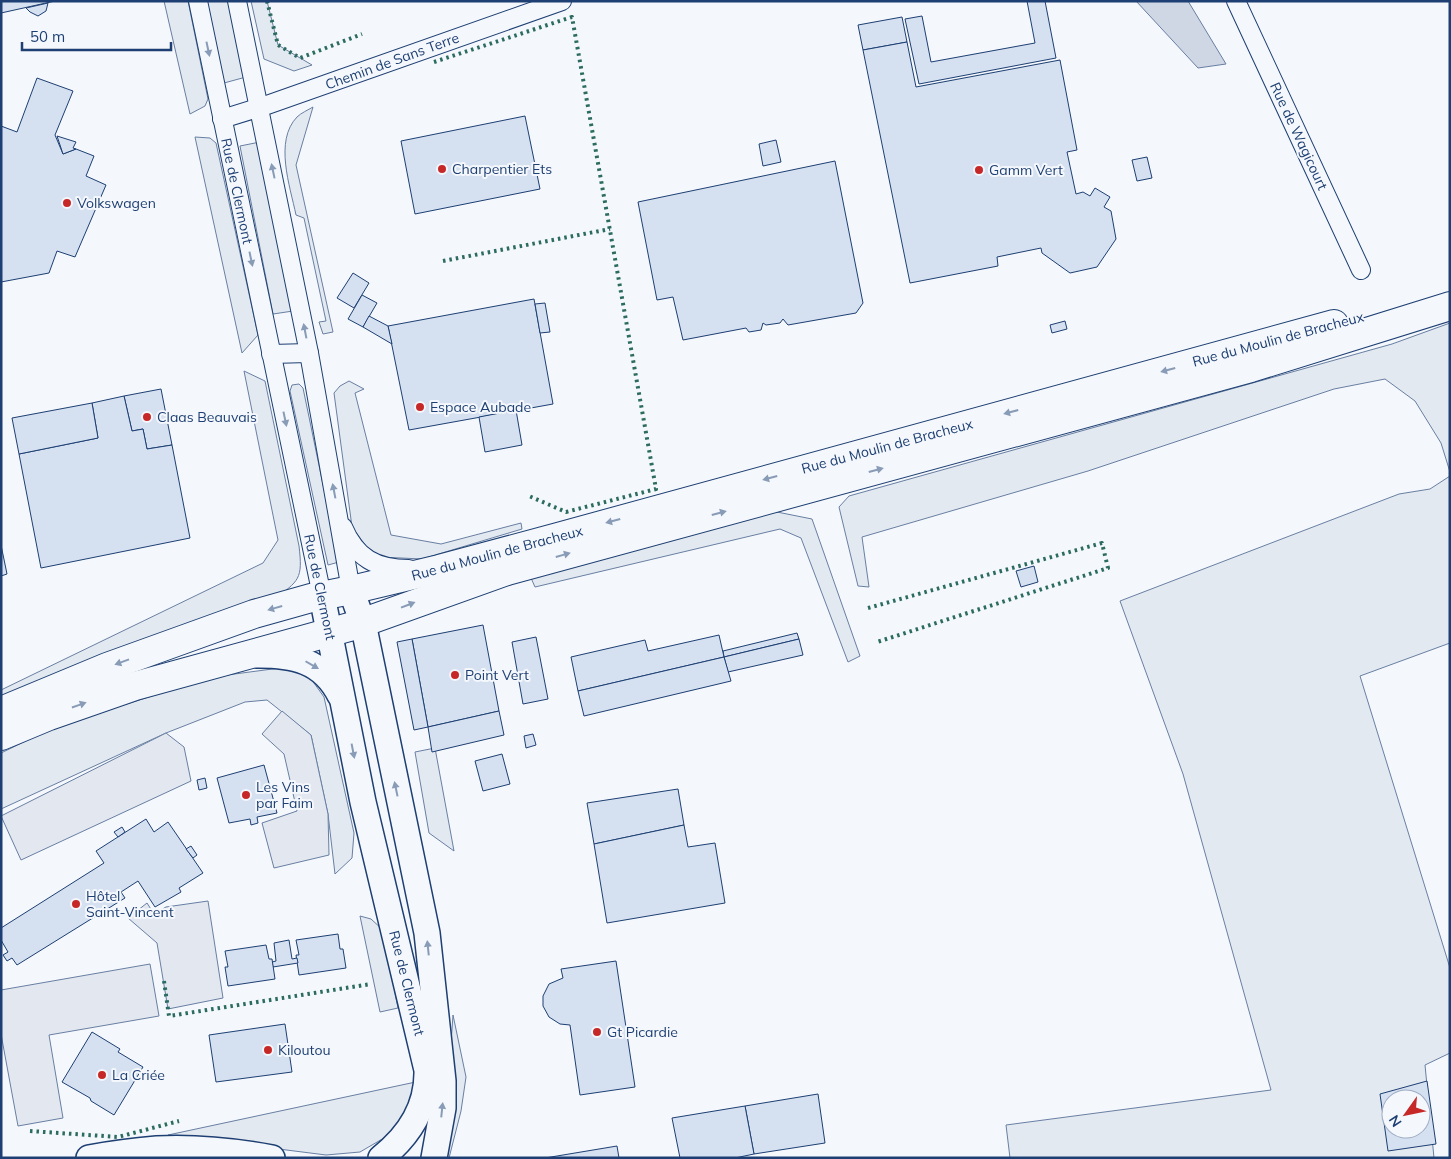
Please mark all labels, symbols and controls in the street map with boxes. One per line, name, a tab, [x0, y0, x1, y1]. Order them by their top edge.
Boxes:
scale bar	[22, 20, 171, 52]
text: 50 m	[30, 27, 65, 46]
street label: Chemin de Sans Terre	[323, 28, 461, 94]
one-way arrow	[204, 41, 212, 57]
street label: Rue de Wagicourt	[1266, 79, 1332, 193]
street label: Rue de Clermont	[217, 136, 257, 246]
place label: Charpentier Ets	[452, 160, 552, 178]
place label: Gamm Vert	[989, 161, 1063, 179]
one-way arrow	[268, 163, 276, 179]
marker: Charpentier Ets	[436, 163, 448, 175]
marker: Gamm Vert	[973, 164, 985, 176]
place label: Volkswagen	[77, 194, 156, 212]
marker: Volkswagen	[61, 197, 73, 209]
one-way arrow	[248, 252, 256, 268]
street label: Rue du Moulin de Bracheux	[1190, 307, 1366, 371]
one-way arrow	[301, 323, 309, 338]
one-way arrow	[1160, 366, 1175, 374]
place label: Espace Aubade	[430, 398, 531, 416]
marker: Espace Aubade	[414, 401, 426, 413]
place label: Claas Beauvais	[157, 408, 257, 426]
one-way arrow	[1004, 409, 1019, 417]
marker: Claas Beauvais	[141, 411, 153, 423]
one-way arrow	[281, 411, 289, 426]
street label: Rue du Moulin de Bracheux	[799, 414, 975, 478]
one-way arrow	[869, 466, 884, 474]
one-way arrow	[763, 475, 778, 483]
one-way arrow	[330, 482, 338, 498]
one-way arrow	[712, 509, 727, 517]
one-way arrow	[606, 518, 621, 526]
street label: Rue du Moulin de Bracheux	[409, 521, 585, 585]
street label: Rue de Clermont	[300, 532, 340, 642]
one-way arrow	[555, 551, 570, 559]
one-way arrow	[401, 601, 415, 609]
one-way arrow	[267, 604, 282, 612]
one-way arrow	[114, 659, 129, 666]
one-way arrow	[304, 661, 319, 669]
place label: Point Vert	[465, 666, 529, 684]
marker: Point Vert	[449, 669, 461, 681]
one-way arrow	[72, 701, 87, 709]
one-way arrow	[349, 743, 357, 758]
place label: Les Vins par Faim	[256, 778, 313, 812]
one-way arrow	[392, 782, 400, 797]
marker: Les Vins par Faim	[240, 789, 252, 801]
place label: Hôtel Saint-Vincent	[86, 887, 174, 921]
marker: Hôtel Saint-Vincent	[70, 898, 82, 910]
street label: Rue de Clermont	[385, 929, 429, 1038]
one-way arrow	[424, 940, 432, 956]
place label: Gt Picardie	[607, 1023, 678, 1041]
marker: Gt Picardie	[591, 1026, 603, 1038]
place label: Kiloutou	[278, 1041, 331, 1059]
marker: Kiloutou	[262, 1044, 274, 1056]
place label: La Criée	[112, 1066, 165, 1084]
marker: La Criée	[96, 1069, 108, 1081]
north arrow	[1381, 1089, 1431, 1139]
one-way arrow	[438, 1101, 446, 1117]
text: N	[1385, 1112, 1406, 1130]

